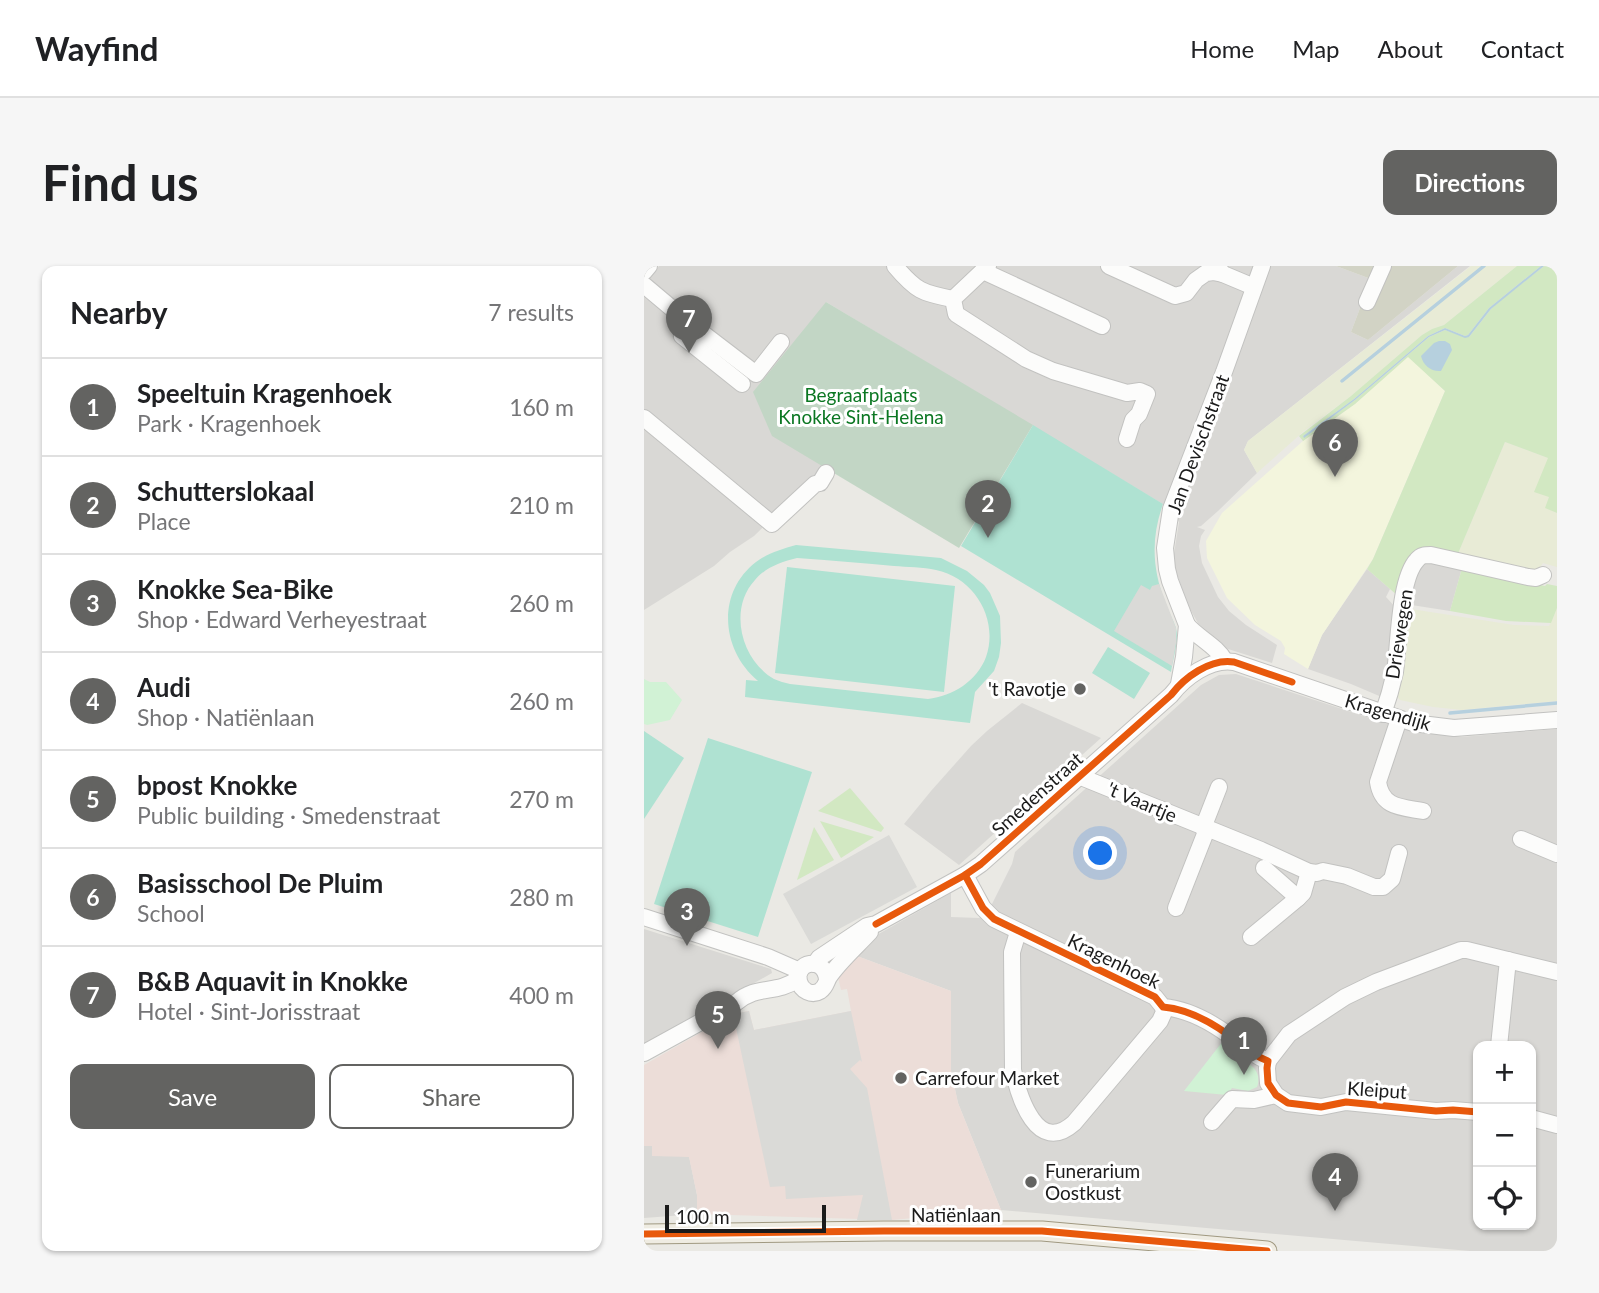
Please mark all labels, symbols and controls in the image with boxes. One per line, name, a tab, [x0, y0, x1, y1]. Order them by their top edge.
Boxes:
text: Wayfind	[35, 28, 159, 68]
text: Home	[1190, 34, 1254, 63]
text: Map	[1292, 34, 1340, 63]
text: About	[1378, 34, 1443, 63]
text: Contact	[1481, 34, 1564, 63]
button: Directions	[1383, 150, 1557, 215]
text: Find us	[42, 153, 199, 211]
text: Nearby	[70, 294, 168, 330]
pin: 7	[666, 295, 712, 353]
text: 7 results	[488, 298, 574, 326]
street label: Jan Devischstraat	[1162, 371, 1233, 517]
text: Speeltuin Kragenhoek	[137, 377, 392, 409]
park label: Begraafplaats Knokke Sint-Helena	[778, 383, 944, 428]
text: 1	[86, 393, 100, 421]
text: 160 m	[509, 393, 574, 421]
text: Park · Kragenhoek	[137, 409, 321, 437]
pin: 6	[1312, 419, 1358, 477]
text: Schutterslokaal	[137, 475, 314, 507]
pin: 2	[965, 480, 1011, 538]
text: 2	[86, 491, 100, 519]
text: 210 m	[509, 491, 574, 519]
text: Place	[137, 507, 191, 535]
text: Knokke Sea-Bike	[137, 573, 333, 605]
street label: Driewegen	[1380, 587, 1417, 681]
text: 3	[86, 589, 100, 617]
text: 260 m	[509, 589, 574, 617]
text: Shop · Edward Verheyestraat	[137, 605, 427, 633]
text: Audi	[137, 671, 191, 703]
place label: 't Ravotje	[988, 677, 1066, 700]
marker: 't Ravotje	[1072, 681, 1088, 697]
text: 4	[86, 687, 100, 715]
text: 260 m	[509, 687, 574, 715]
street label: Kragendijk	[1342, 688, 1434, 735]
text: Shop · Natiënlaan	[137, 703, 315, 731]
street label: Smedenstraat	[986, 747, 1087, 840]
text: bpost Knokke	[137, 769, 297, 801]
street label: 't Vaartje	[1104, 777, 1181, 826]
text: 5	[86, 785, 100, 813]
text: 270 m	[509, 785, 574, 813]
text: Public building · Smedenstraat	[137, 801, 440, 829]
your location	[1083, 836, 1117, 870]
text: Basisschool De Pluim	[137, 867, 383, 899]
text: 6	[86, 883, 100, 911]
text: 280 m	[509, 883, 574, 911]
pin: 3	[664, 888, 710, 946]
text: School	[137, 899, 205, 927]
street label: Kragenhoek	[1064, 928, 1165, 993]
text: B&B Aquavit in Knokke	[137, 965, 408, 997]
text: 7	[86, 981, 100, 1009]
text: 400 m	[509, 981, 574, 1009]
pin: 5	[695, 991, 741, 1049]
text: Hotel · Sint-Jorisstraat	[137, 997, 360, 1025]
pin: 1	[1221, 1017, 1267, 1075]
map controls	[1473, 1041, 1536, 1230]
button: +	[1473, 1041, 1536, 1104]
button: Save	[70, 1064, 315, 1129]
button: Share	[329, 1064, 574, 1129]
place label: Carrefour Market	[915, 1066, 1059, 1089]
marker: Carrefour Market	[893, 1070, 909, 1086]
street label: Kleiput	[1346, 1076, 1408, 1103]
button: −	[1473, 1104, 1536, 1167]
pin: 4	[1312, 1153, 1358, 1211]
place label: Funerarium Oostkust	[1045, 1159, 1140, 1204]
button: locate	[1473, 1167, 1536, 1230]
marker: Funerarium Oostkust	[1023, 1174, 1039, 1190]
scale bar	[665, 1202, 826, 1234]
street label: Natiënlaan	[911, 1203, 1001, 1226]
text: 100 m	[676, 1205, 730, 1228]

